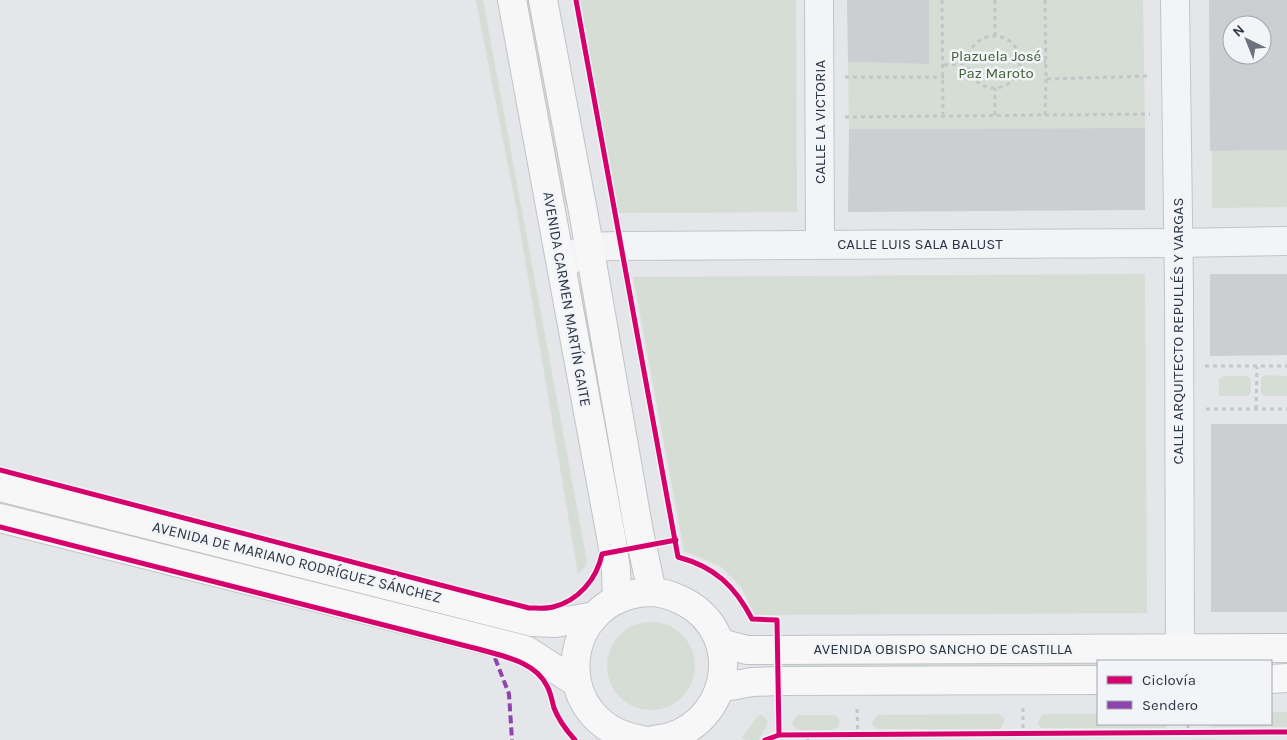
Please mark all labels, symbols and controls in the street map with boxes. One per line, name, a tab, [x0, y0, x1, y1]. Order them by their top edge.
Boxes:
north arrow	[1222, 15, 1272, 65]
text: N	[1229, 21, 1248, 41]
park label: Plazuela José Paz Maroto	[951, 47, 1041, 82]
street label: CALLE LA VICTORIA	[811, 60, 829, 184]
street label: AVENIDA CARMEN MARTÍN GAITE	[539, 190, 595, 408]
street label: CALLE ARQUITECTO REPULLÉS Y VARGAS	[1169, 198, 1187, 464]
street label: CALLE LUIS SALA BALUST	[837, 235, 1003, 253]
street label: AVENIDA DE MARIANO RODRÍGUEZ SÁNCHEZ	[151, 517, 444, 607]
street label: AVENIDA OBISPO SANCHO DE CASTILLA	[814, 640, 1073, 658]
legend	[1097, 660, 1272, 725]
text: Ciclovía	[1142, 671, 1196, 689]
text: Sendero	[1142, 696, 1198, 714]

